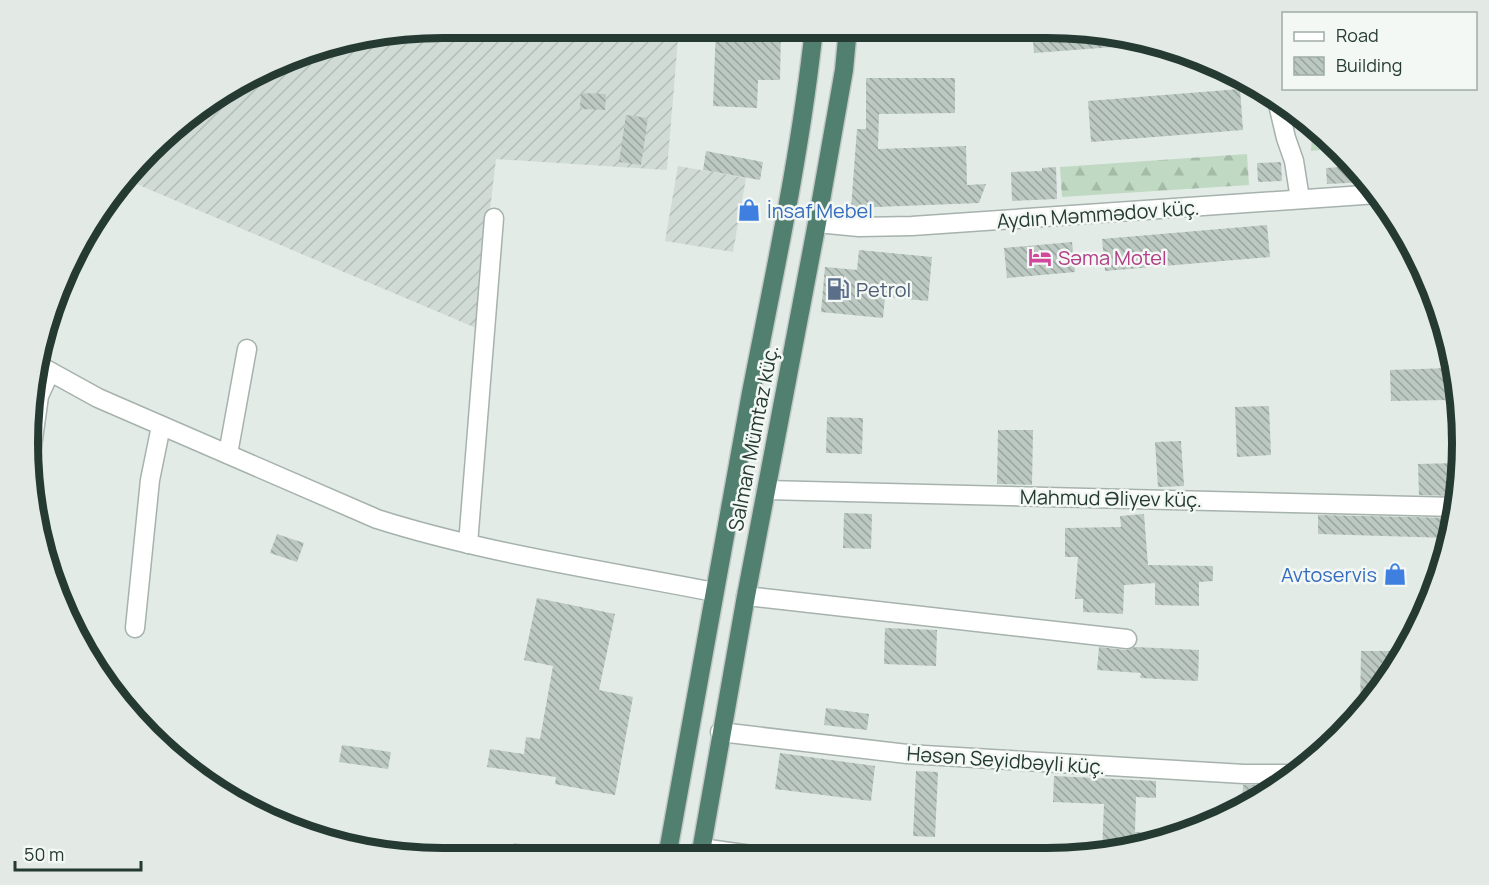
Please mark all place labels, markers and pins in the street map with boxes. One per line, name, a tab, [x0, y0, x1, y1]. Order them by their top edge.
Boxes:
shop icon: İnsaf Mebel	[736, 197, 762, 223]
place label: İnsaf Mebel	[767, 197, 873, 224]
hotel icon: Səma Motel	[1027, 244, 1053, 270]
place label: Səma Motel	[1058, 244, 1167, 271]
fuel station icon: Petrol	[825, 276, 851, 302]
place label: Petrol	[856, 276, 911, 303]
place label: Avtoservis	[1281, 561, 1377, 588]
shop icon: Avtoservis	[1382, 561, 1408, 587]

